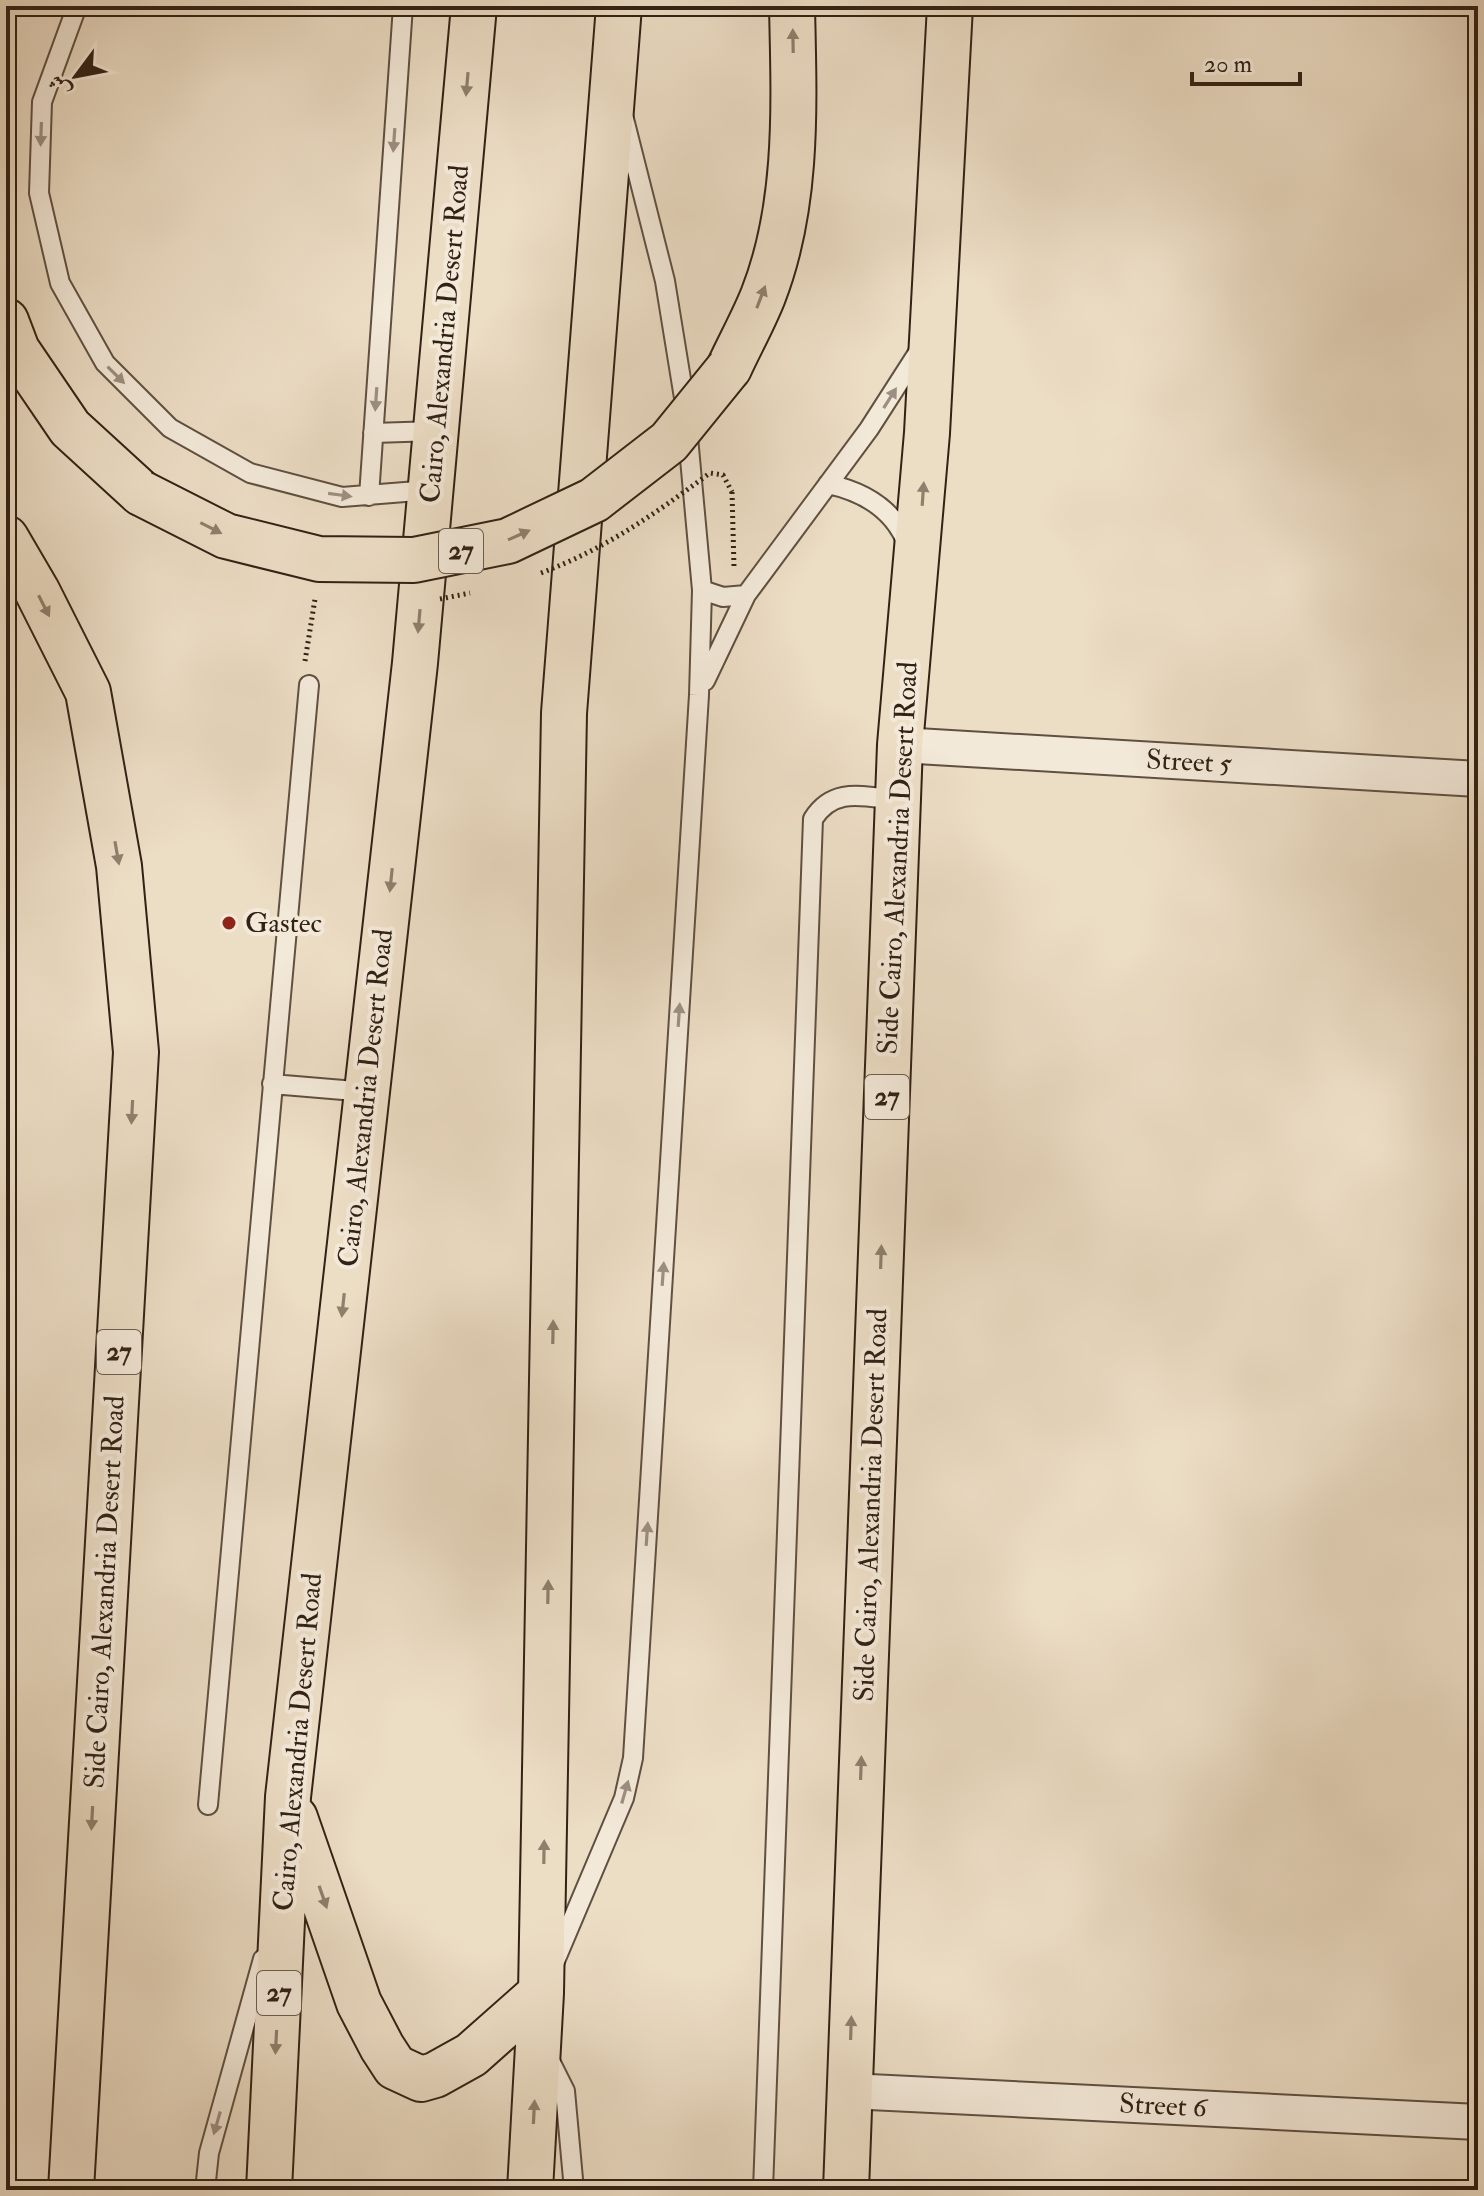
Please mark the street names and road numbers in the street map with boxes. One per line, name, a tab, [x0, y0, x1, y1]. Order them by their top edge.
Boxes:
street label: Cairo, Alexandria Desert Road	[413, 163, 477, 505]
road number: 27	[439, 529, 483, 573]
street label: Side Cairo, Alexandria Desert Road	[870, 660, 926, 1055]
street label: Street 5	[1145, 742, 1233, 782]
street label: Cairo, Alexandria Desert Road	[331, 927, 401, 1269]
road number: 27	[865, 1075, 909, 1119]
street label: Side Cairo, Alexandria Desert Road	[847, 1308, 895, 1702]
road number: 27	[97, 1330, 141, 1374]
street label: Side Cairo, Alexandria Desert Road	[77, 1394, 133, 1789]
street label: Cairo, Alexandria Desert Road	[266, 1571, 330, 1913]
road number: 27	[257, 1971, 301, 2015]
street label: Street 6	[1118, 2086, 1209, 2126]

